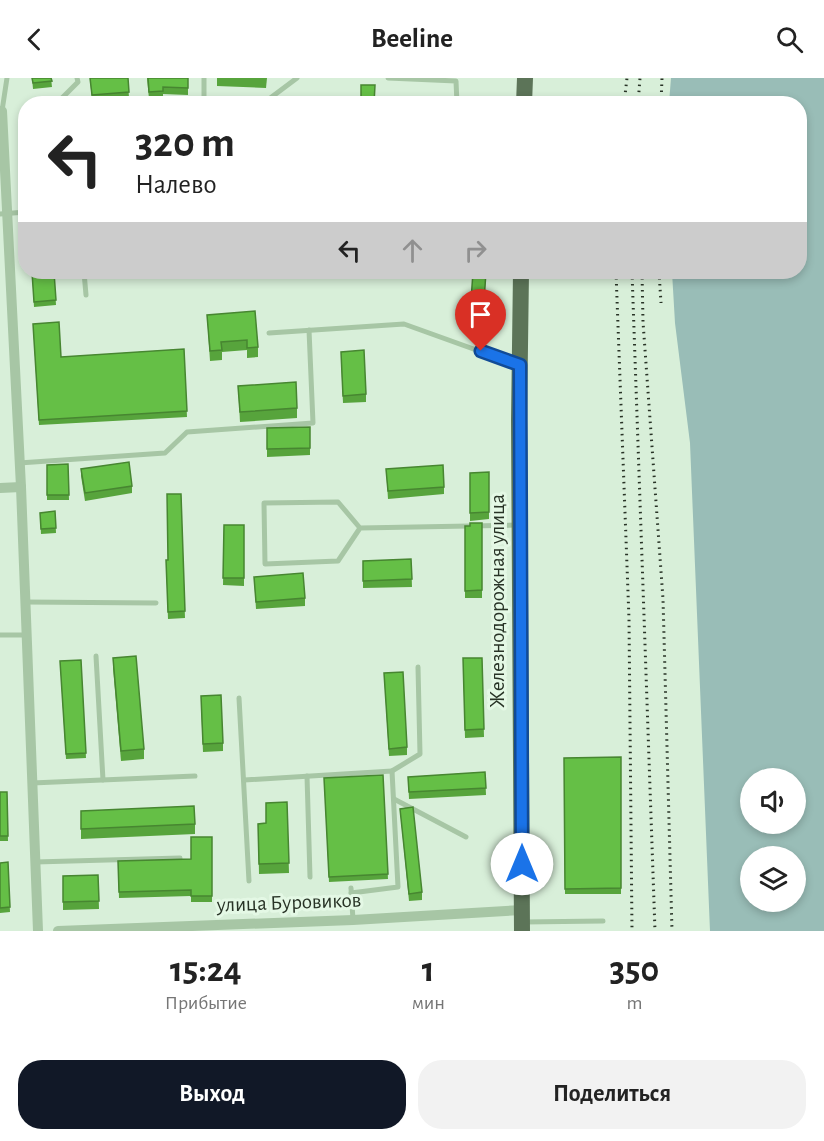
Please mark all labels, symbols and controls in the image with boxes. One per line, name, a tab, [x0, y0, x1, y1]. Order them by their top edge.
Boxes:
icon: back	[18, 23, 51, 56]
icon: search	[773, 23, 806, 56]
text: Beeline	[371, 25, 453, 52]
icon: left	[36, 120, 114, 198]
text: 320 m	[135, 122, 235, 164]
text: Налево	[135, 171, 217, 198]
icon: left	[333, 234, 366, 267]
icon: ahead	[396, 234, 429, 267]
icon: right	[459, 234, 492, 267]
pin	[455, 289, 506, 351]
icon: arrive	[464, 298, 497, 331]
street label: Железнодорожная улица	[487, 494, 508, 708]
map controls	[740, 768, 806, 912]
button: sound	[740, 768, 806, 834]
position arrow	[490, 832, 554, 896]
button: layers	[740, 846, 806, 912]
street label: улица Буровиков	[215, 889, 362, 916]
text: 15:24	[170, 952, 242, 988]
text: 1	[422, 952, 435, 988]
text: 350	[610, 952, 659, 988]
text: Прибытие	[165, 993, 247, 1013]
text: мин	[412, 993, 445, 1013]
text: m	[626, 993, 642, 1013]
button: Выход	[18, 1060, 406, 1129]
button: Поделиться	[418, 1060, 806, 1129]

